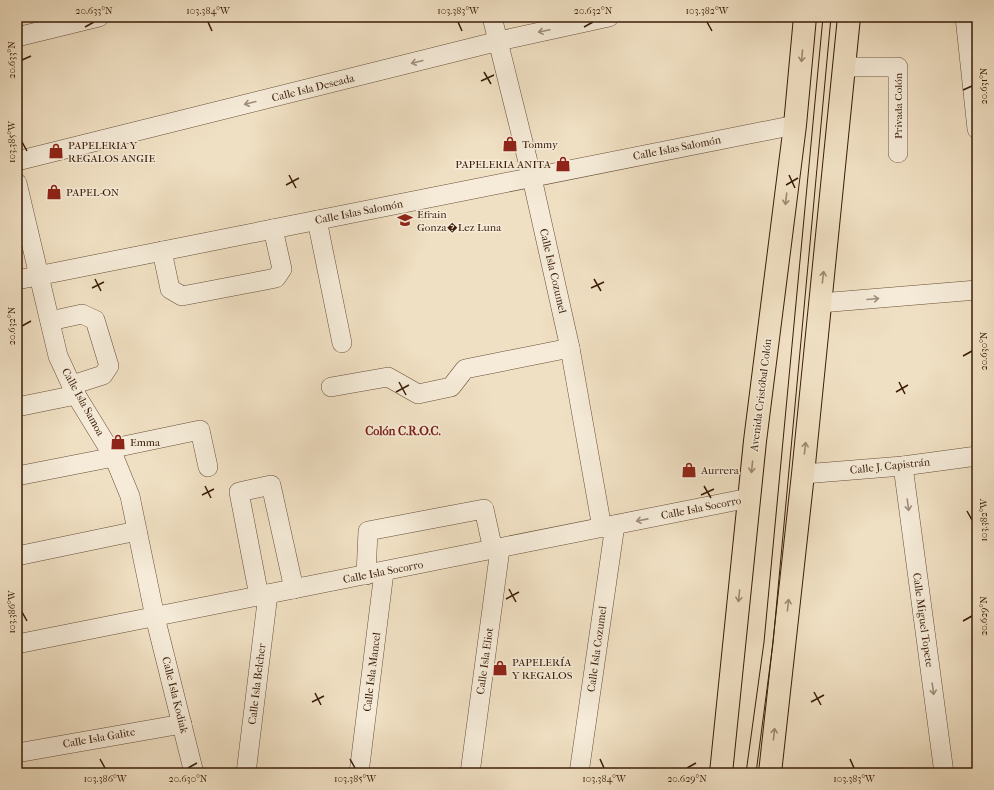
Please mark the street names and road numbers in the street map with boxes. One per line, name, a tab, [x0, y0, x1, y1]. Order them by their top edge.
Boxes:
street label: Calle Isla Deseada	[270, 71, 356, 105]
street label: Privada Colón	[892, 72, 905, 139]
street label: Calle Islas Salomón	[632, 133, 723, 163]
street label: Calle Islas Salomón	[314, 197, 405, 227]
street label: Calle Isla Cozumel	[537, 227, 569, 315]
street label: Avenida Cristóbal Colón	[748, 337, 774, 453]
street label: Calle Isla Samoa	[59, 366, 107, 439]
street label: Calle J. Capistrán	[849, 455, 931, 477]
street label: Calle Isla Socorro	[660, 494, 743, 522]
street label: Calle Isla Socorro	[342, 558, 425, 586]
street label: Calle Miguel Topete	[910, 572, 936, 669]
street label: Calle Isla Cozumel	[585, 605, 609, 693]
street label: Calle Isla Eliot	[474, 627, 496, 695]
street label: Calle Isla Mancel	[361, 632, 383, 712]
street label: Calle Isla Belcher	[246, 642, 268, 725]
street label: Calle Isla Kodiak	[159, 655, 191, 735]
street label: Calle Isla Galite	[62, 725, 137, 751]

